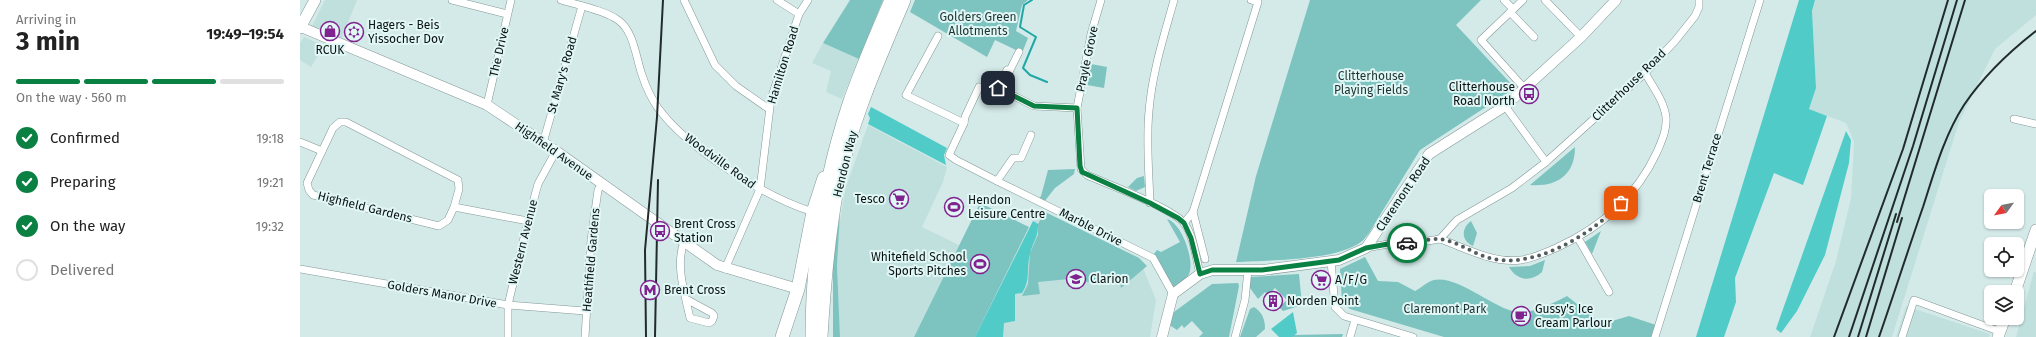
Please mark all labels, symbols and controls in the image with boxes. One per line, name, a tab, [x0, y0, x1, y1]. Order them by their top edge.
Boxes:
park label: Golders Green Allotments	[940, 10, 1016, 38]
text: Arriving in	[16, 12, 76, 27]
place label: Hagers - Beis Yissocher Dov	[368, 18, 444, 46]
shop icon: RCUK	[319, 20, 341, 42]
synagogue icon: Hagers - Beis Yissocher Dov	[343, 21, 365, 43]
street label: Hamilton Road	[764, 24, 802, 106]
street label: Prayle Grove	[1073, 24, 1101, 94]
text: 19:49–19:54	[206, 25, 284, 43]
text: 3 min	[16, 26, 80, 57]
street label: The Drive	[486, 26, 512, 78]
street label: St Mary's Road	[544, 35, 580, 115]
place label: RCUK	[316, 43, 345, 57]
street label: Clitterhouse Road	[1589, 46, 1669, 124]
park label: Clitterhouse Playing Fields	[1334, 69, 1408, 97]
pin	[981, 71, 1015, 105]
icon: home	[987, 77, 1009, 99]
place label: Clitterhouse Road North	[1449, 80, 1515, 108]
bus stop icon: Clitterhouse Road North	[1518, 83, 1540, 105]
text: On the way · 560 m	[16, 90, 127, 105]
street label: Highfield Avenue	[512, 119, 596, 183]
icon: check	[16, 127, 38, 149]
text: Confirmed	[50, 129, 120, 147]
street label: Hendon Way	[830, 129, 860, 199]
street label: Woodville Road	[682, 130, 758, 192]
text: 19:18	[256, 131, 284, 146]
street label: Brent Terrace	[1690, 131, 1724, 205]
street label: Claremont Road	[1373, 154, 1433, 234]
icon: check	[16, 171, 38, 193]
text: Preparing	[50, 173, 115, 191]
text: 19:21	[257, 175, 284, 190]
pin	[1604, 186, 1638, 220]
street label: Highfield Gardens	[316, 188, 414, 226]
supermarket icon: Tesco	[888, 188, 910, 210]
north arrow	[1984, 189, 2024, 229]
map controls	[1984, 189, 2024, 325]
place label: Tesco	[855, 192, 885, 206]
icon: bag	[1610, 192, 1632, 214]
place label: Hendon Leisure Centre	[968, 193, 1045, 221]
sports icon: Hendon Leisure Centre	[943, 196, 965, 218]
street label: Western Avenue	[506, 198, 540, 286]
street label: Marble Drive	[1057, 205, 1125, 249]
street label: Heathfield Gardens	[579, 207, 603, 313]
icon: check	[16, 215, 38, 237]
text: On the way	[50, 217, 125, 235]
place label: Brent Cross Station	[674, 217, 736, 245]
text: 19:32	[256, 219, 284, 234]
bus stop icon: Brent Cross Station	[649, 220, 671, 242]
courier	[1387, 223, 1427, 263]
icon: car	[1396, 232, 1418, 254]
button: locate	[1984, 237, 2024, 277]
place label: Whitefield School Sports Pitches	[871, 250, 966, 278]
sports icon: Whitefield School Sports Pitches	[969, 253, 991, 275]
text: Delivered	[50, 261, 114, 279]
school or university icon: Clarion	[1065, 268, 1087, 290]
supermarket icon: A/F/G	[1310, 269, 1332, 291]
place label: Clarion	[1090, 272, 1129, 286]
place label: A/F/G	[1335, 273, 1367, 287]
street label: Golders Manor Drive	[386, 277, 498, 311]
metro station icon: Brent Cross	[639, 279, 661, 301]
place label: Brent Cross	[664, 283, 726, 297]
button: layers	[1984, 285, 2024, 325]
building icon: Norden Point	[1262, 290, 1284, 312]
place label: Norden Point	[1287, 294, 1359, 308]
park label: Claremont Park	[1404, 302, 1487, 316]
place label: Gussy's Ice Cream Parlour	[1535, 302, 1612, 330]
cafe icon: Gussy's Ice Cream Parlour	[1510, 305, 1532, 327]

